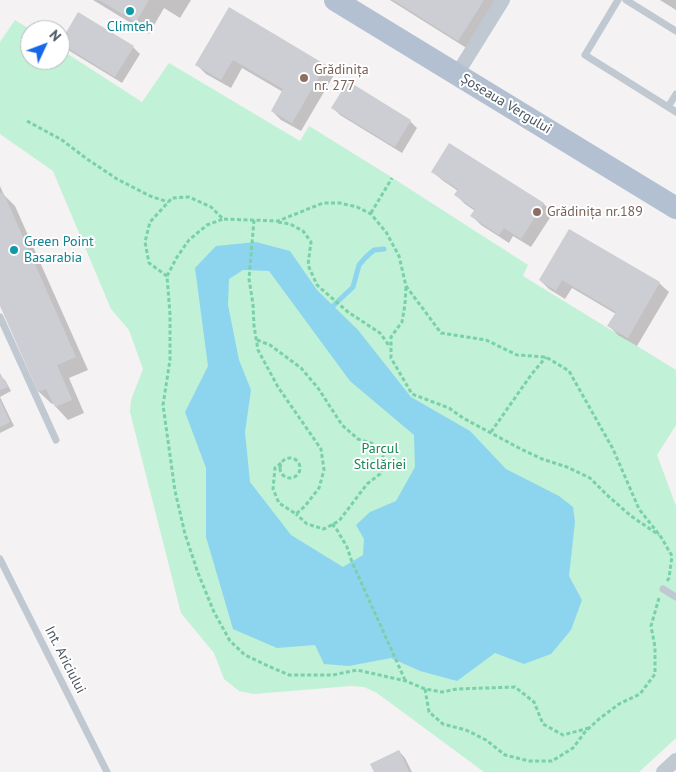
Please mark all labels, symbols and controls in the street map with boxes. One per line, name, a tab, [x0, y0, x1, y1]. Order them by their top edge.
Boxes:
marker: Climteh	[124, 5, 136, 17]
place label: Climteh	[107, 19, 153, 35]
north arrow	[20, 20, 70, 70]
text: N	[46, 26, 65, 45]
place label: Grădinița nr. 277	[314, 62, 369, 94]
street label: Șoseaua Vergului	[458, 70, 554, 138]
marker: Grădinița nr. 277	[298, 72, 310, 84]
place label: Grădinița nr.189	[547, 204, 643, 220]
marker: Grădinița nr.189	[531, 206, 543, 218]
place label: Green Point Basarabia	[24, 234, 94, 266]
marker: Green Point Basarabia	[8, 244, 20, 256]
park label: Parcul Sticlăriei	[354, 441, 406, 474]
street label: Int. Ariciului	[41, 624, 89, 696]

